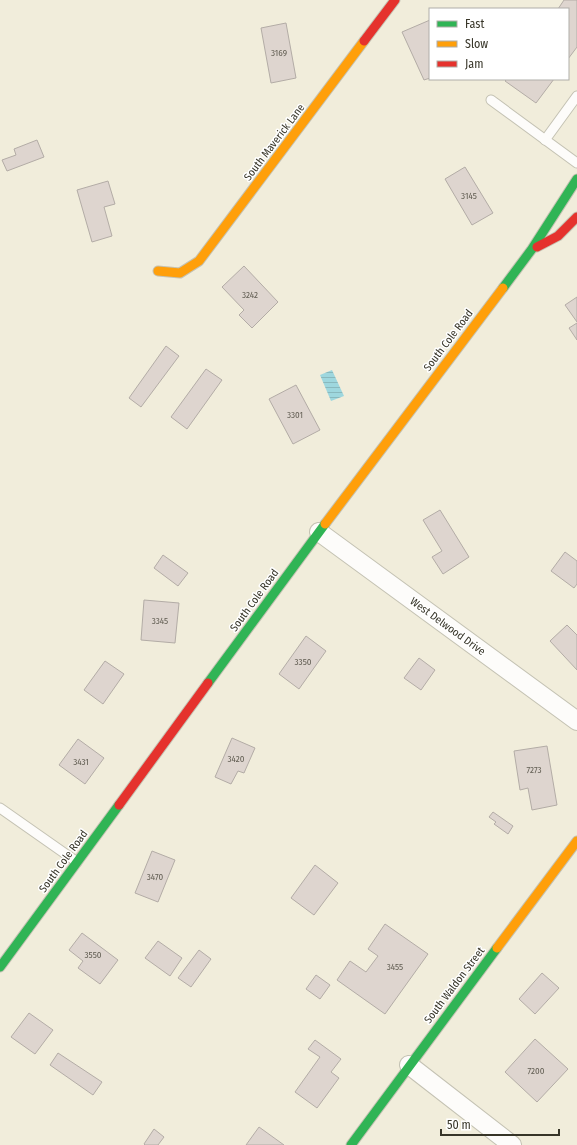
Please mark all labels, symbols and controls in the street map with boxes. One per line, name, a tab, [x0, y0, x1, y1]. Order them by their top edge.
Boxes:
legend	[429, 8, 569, 80]
text: Fast	[465, 17, 484, 31]
text: Slow	[465, 37, 488, 51]
house number: 3169	[271, 48, 287, 58]
text: Jam	[465, 57, 483, 71]
street label: South Maverick Lane	[241, 101, 308, 183]
house number: 3145	[461, 191, 477, 201]
house number: 3242	[242, 290, 258, 300]
street label: South Cole Road	[421, 307, 476, 374]
house number: 3301	[287, 410, 303, 420]
street label: South Cole Road	[227, 567, 281, 634]
street label: West Delwood Drive	[408, 595, 488, 658]
house number: 3345	[152, 616, 168, 626]
house number: 3350	[295, 657, 312, 667]
house number: 3420	[228, 754, 245, 764]
house number: 3431	[73, 757, 89, 767]
house number: 7273	[526, 765, 542, 775]
street label: South Cole Road	[36, 828, 90, 895]
house number: 3470	[147, 872, 164, 882]
street label: South Waldon Street	[421, 944, 488, 1026]
house number: 3550	[85, 950, 102, 960]
house number: 3455	[387, 962, 403, 972]
house number: 7200	[528, 1066, 545, 1076]
scale bar	[441, 1111, 559, 1137]
text: 50 m	[447, 1118, 471, 1132]

